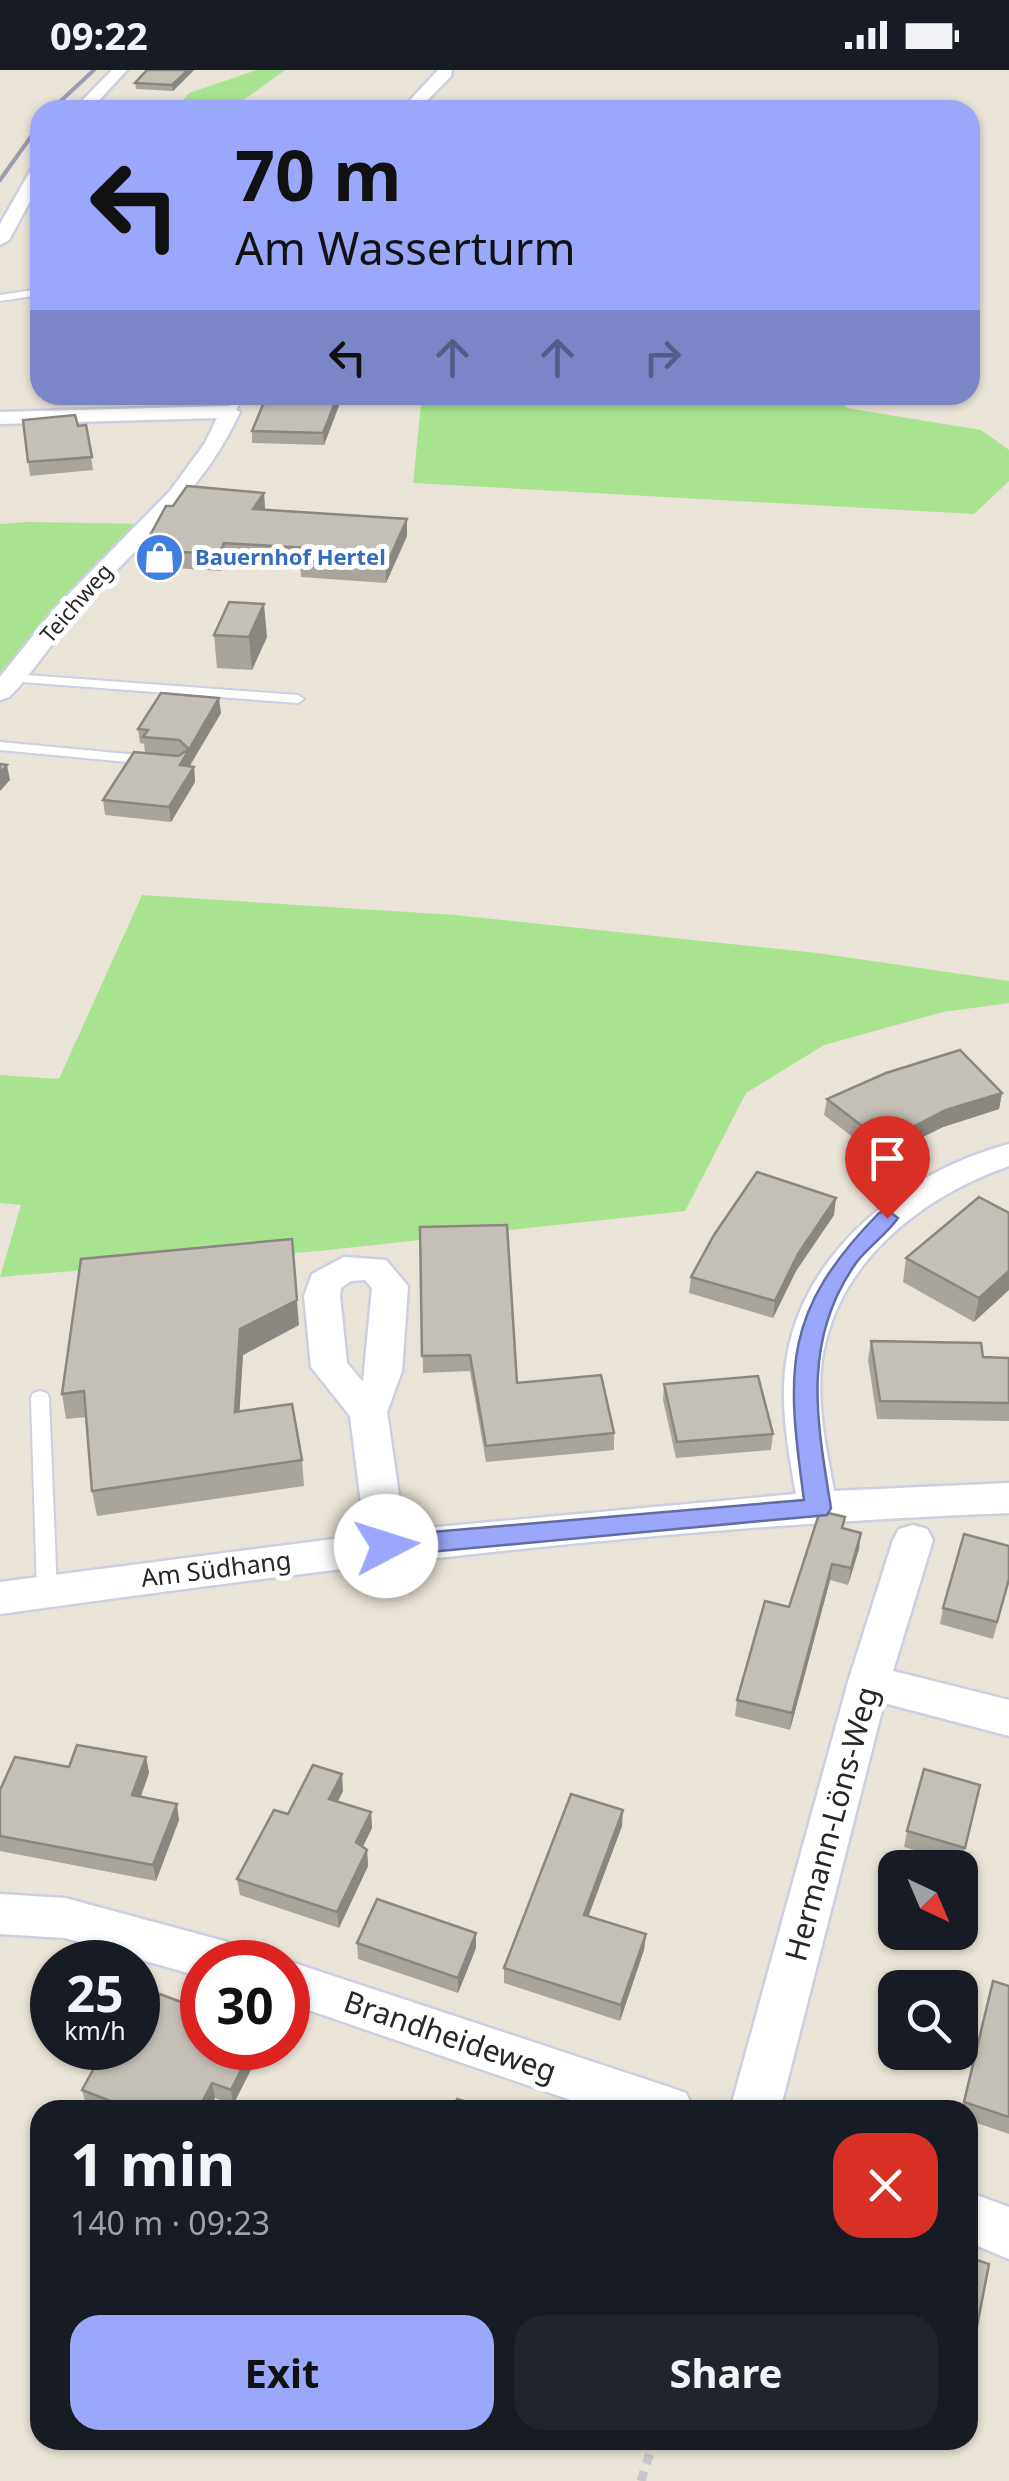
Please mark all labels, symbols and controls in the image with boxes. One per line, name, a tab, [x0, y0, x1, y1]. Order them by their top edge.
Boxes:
text: 09:22	[50, 9, 148, 61]
text: 70 m	[235, 126, 402, 222]
icon: left	[70, 140, 200, 270]
text: Am Wasserturm	[235, 217, 576, 278]
icon: left	[320, 330, 375, 385]
icon: ahead	[425, 330, 480, 385]
icon: ahead	[530, 330, 585, 385]
icon: right	[635, 330, 690, 385]
shop icon: Bauernhof Hertel	[134, 531, 186, 583]
place label: Bauernhof Hertel	[195, 541, 386, 571]
street label: Teichweg	[32, 556, 118, 648]
pin	[845, 1116, 930, 1219]
icon: arrive	[860, 1131, 915, 1186]
position arrow	[334, 1494, 438, 1598]
street label: Am Südhang	[139, 1542, 293, 1594]
street label: Hermann-Löns-Weg	[774, 1682, 887, 1965]
north arrow	[878, 1850, 978, 1950]
map controls	[878, 1850, 978, 2070]
speed limit sign: 30	[180, 1940, 310, 2070]
text: 25	[66, 1959, 124, 2027]
button: search	[878, 1970, 978, 2070]
street label: Brandheideweg	[339, 1980, 562, 2091]
text: km/h	[64, 2013, 126, 2047]
text: 1 min	[70, 2122, 235, 2204]
button: close	[833, 2133, 938, 2238]
text: 140 m · 09:23	[70, 2201, 270, 2244]
button: Exit	[70, 2315, 494, 2430]
button: Share	[514, 2315, 938, 2430]

